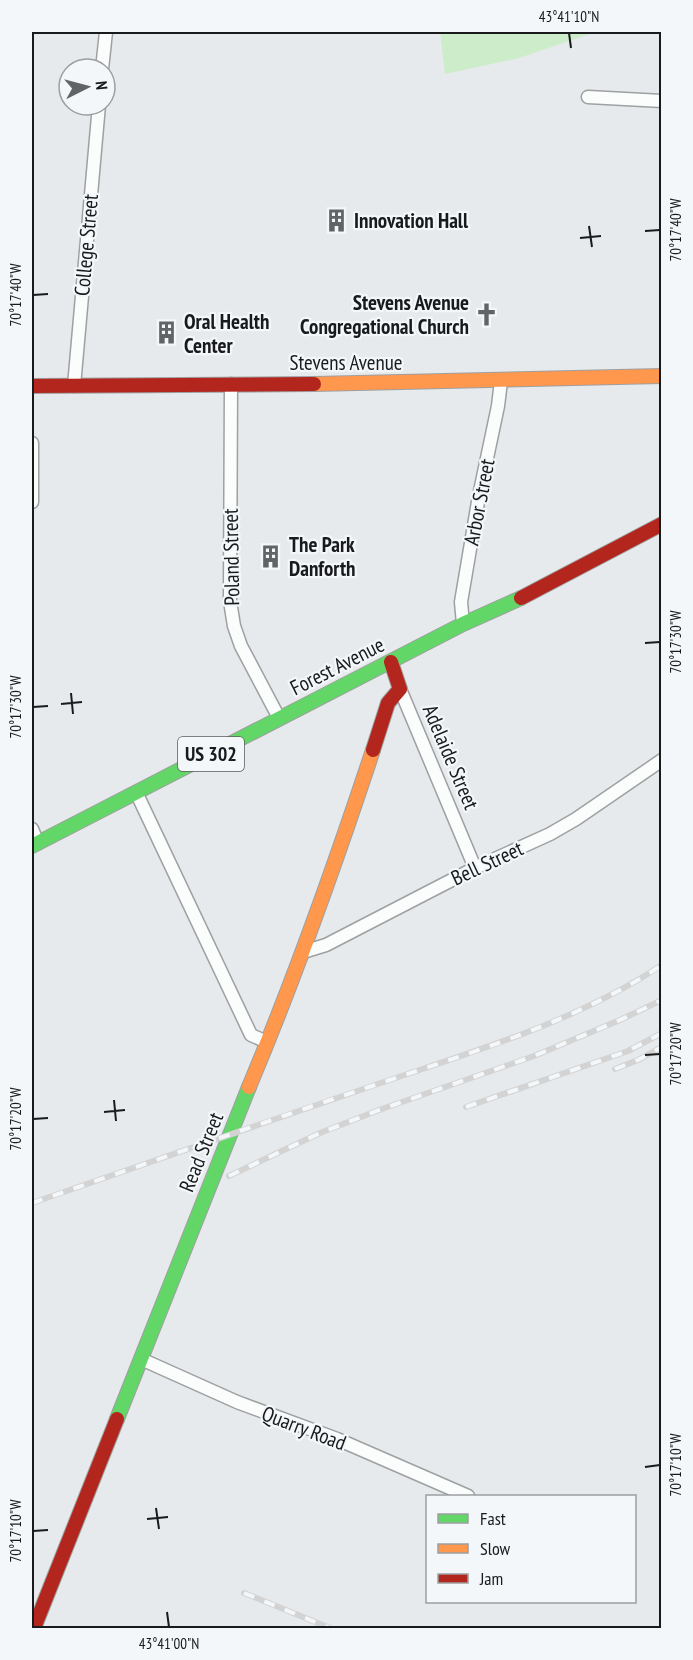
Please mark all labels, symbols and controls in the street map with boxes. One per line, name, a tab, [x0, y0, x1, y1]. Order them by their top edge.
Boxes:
text: 43°41'10"N	[539, 7, 599, 26]
north arrow	[57, 57, 117, 117]
text: N	[92, 80, 112, 91]
street label: College Street	[68, 193, 104, 297]
text: 70°17'40"W	[666, 198, 685, 262]
building icon: Innovation Hall	[323, 207, 349, 233]
place label: Innovation Hall	[354, 207, 469, 234]
text: 70°17'40"W	[6, 263, 25, 327]
place label: Stevens Avenue Congregational Church	[300, 289, 469, 340]
church icon: Stevens Avenue Congregational Church	[474, 301, 500, 327]
place label: Oral Health Center	[184, 308, 269, 359]
building icon: Oral Health Center	[153, 320, 179, 346]
street label: Stevens Avenue	[289, 349, 403, 376]
street label: Arbor Street	[457, 456, 501, 548]
street label: Poland Street	[217, 508, 245, 606]
place label: The Park Danforth	[289, 531, 356, 582]
building icon: The Park Danforth	[258, 543, 284, 569]
text: 70°17'30"W	[666, 610, 685, 674]
street label: Forest Avenue	[285, 631, 389, 701]
text: 70°17'30"W	[6, 675, 25, 739]
street label: Adelaide Street	[417, 701, 485, 814]
road number: US 302	[178, 737, 244, 771]
street label: Bell Street	[447, 835, 527, 891]
text: 70°17'20"W	[666, 1022, 685, 1086]
text: 70°17'20"W	[6, 1087, 25, 1151]
street label: Read Street	[173, 1108, 229, 1196]
street label: Quarry Road	[258, 1400, 350, 1456]
text: 70°17'10"W	[666, 1433, 685, 1497]
legend	[426, 1495, 636, 1603]
text: 70°17'10"W	[6, 1499, 25, 1563]
text: Fast	[480, 1507, 506, 1530]
text: Slow	[480, 1537, 511, 1560]
text: Jam	[479, 1567, 503, 1590]
text: 43°41'00"N	[139, 1634, 199, 1653]

